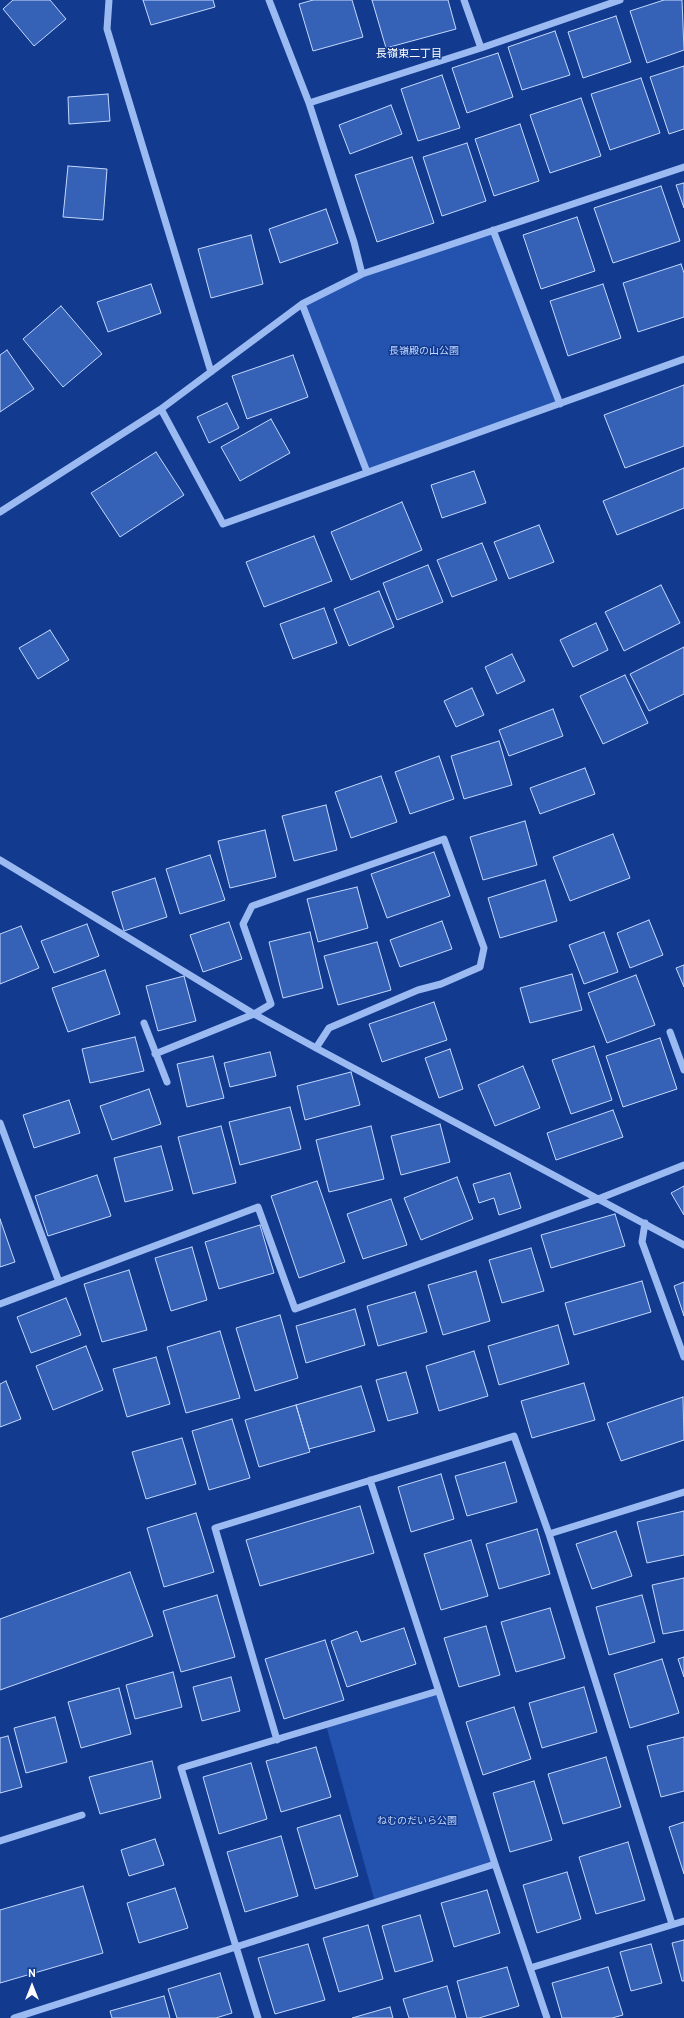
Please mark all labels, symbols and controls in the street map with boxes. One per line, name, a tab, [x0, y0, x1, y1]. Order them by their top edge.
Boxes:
district label: 長嶺東二丁目	[376, 48, 442, 62]
park label: 長嶺殿の山公園	[389, 346, 459, 358]
park label: ねむのだいら公園	[377, 1816, 457, 1828]
north arrow	[12, 1966, 52, 2006]
text: N	[28, 1967, 36, 1981]

